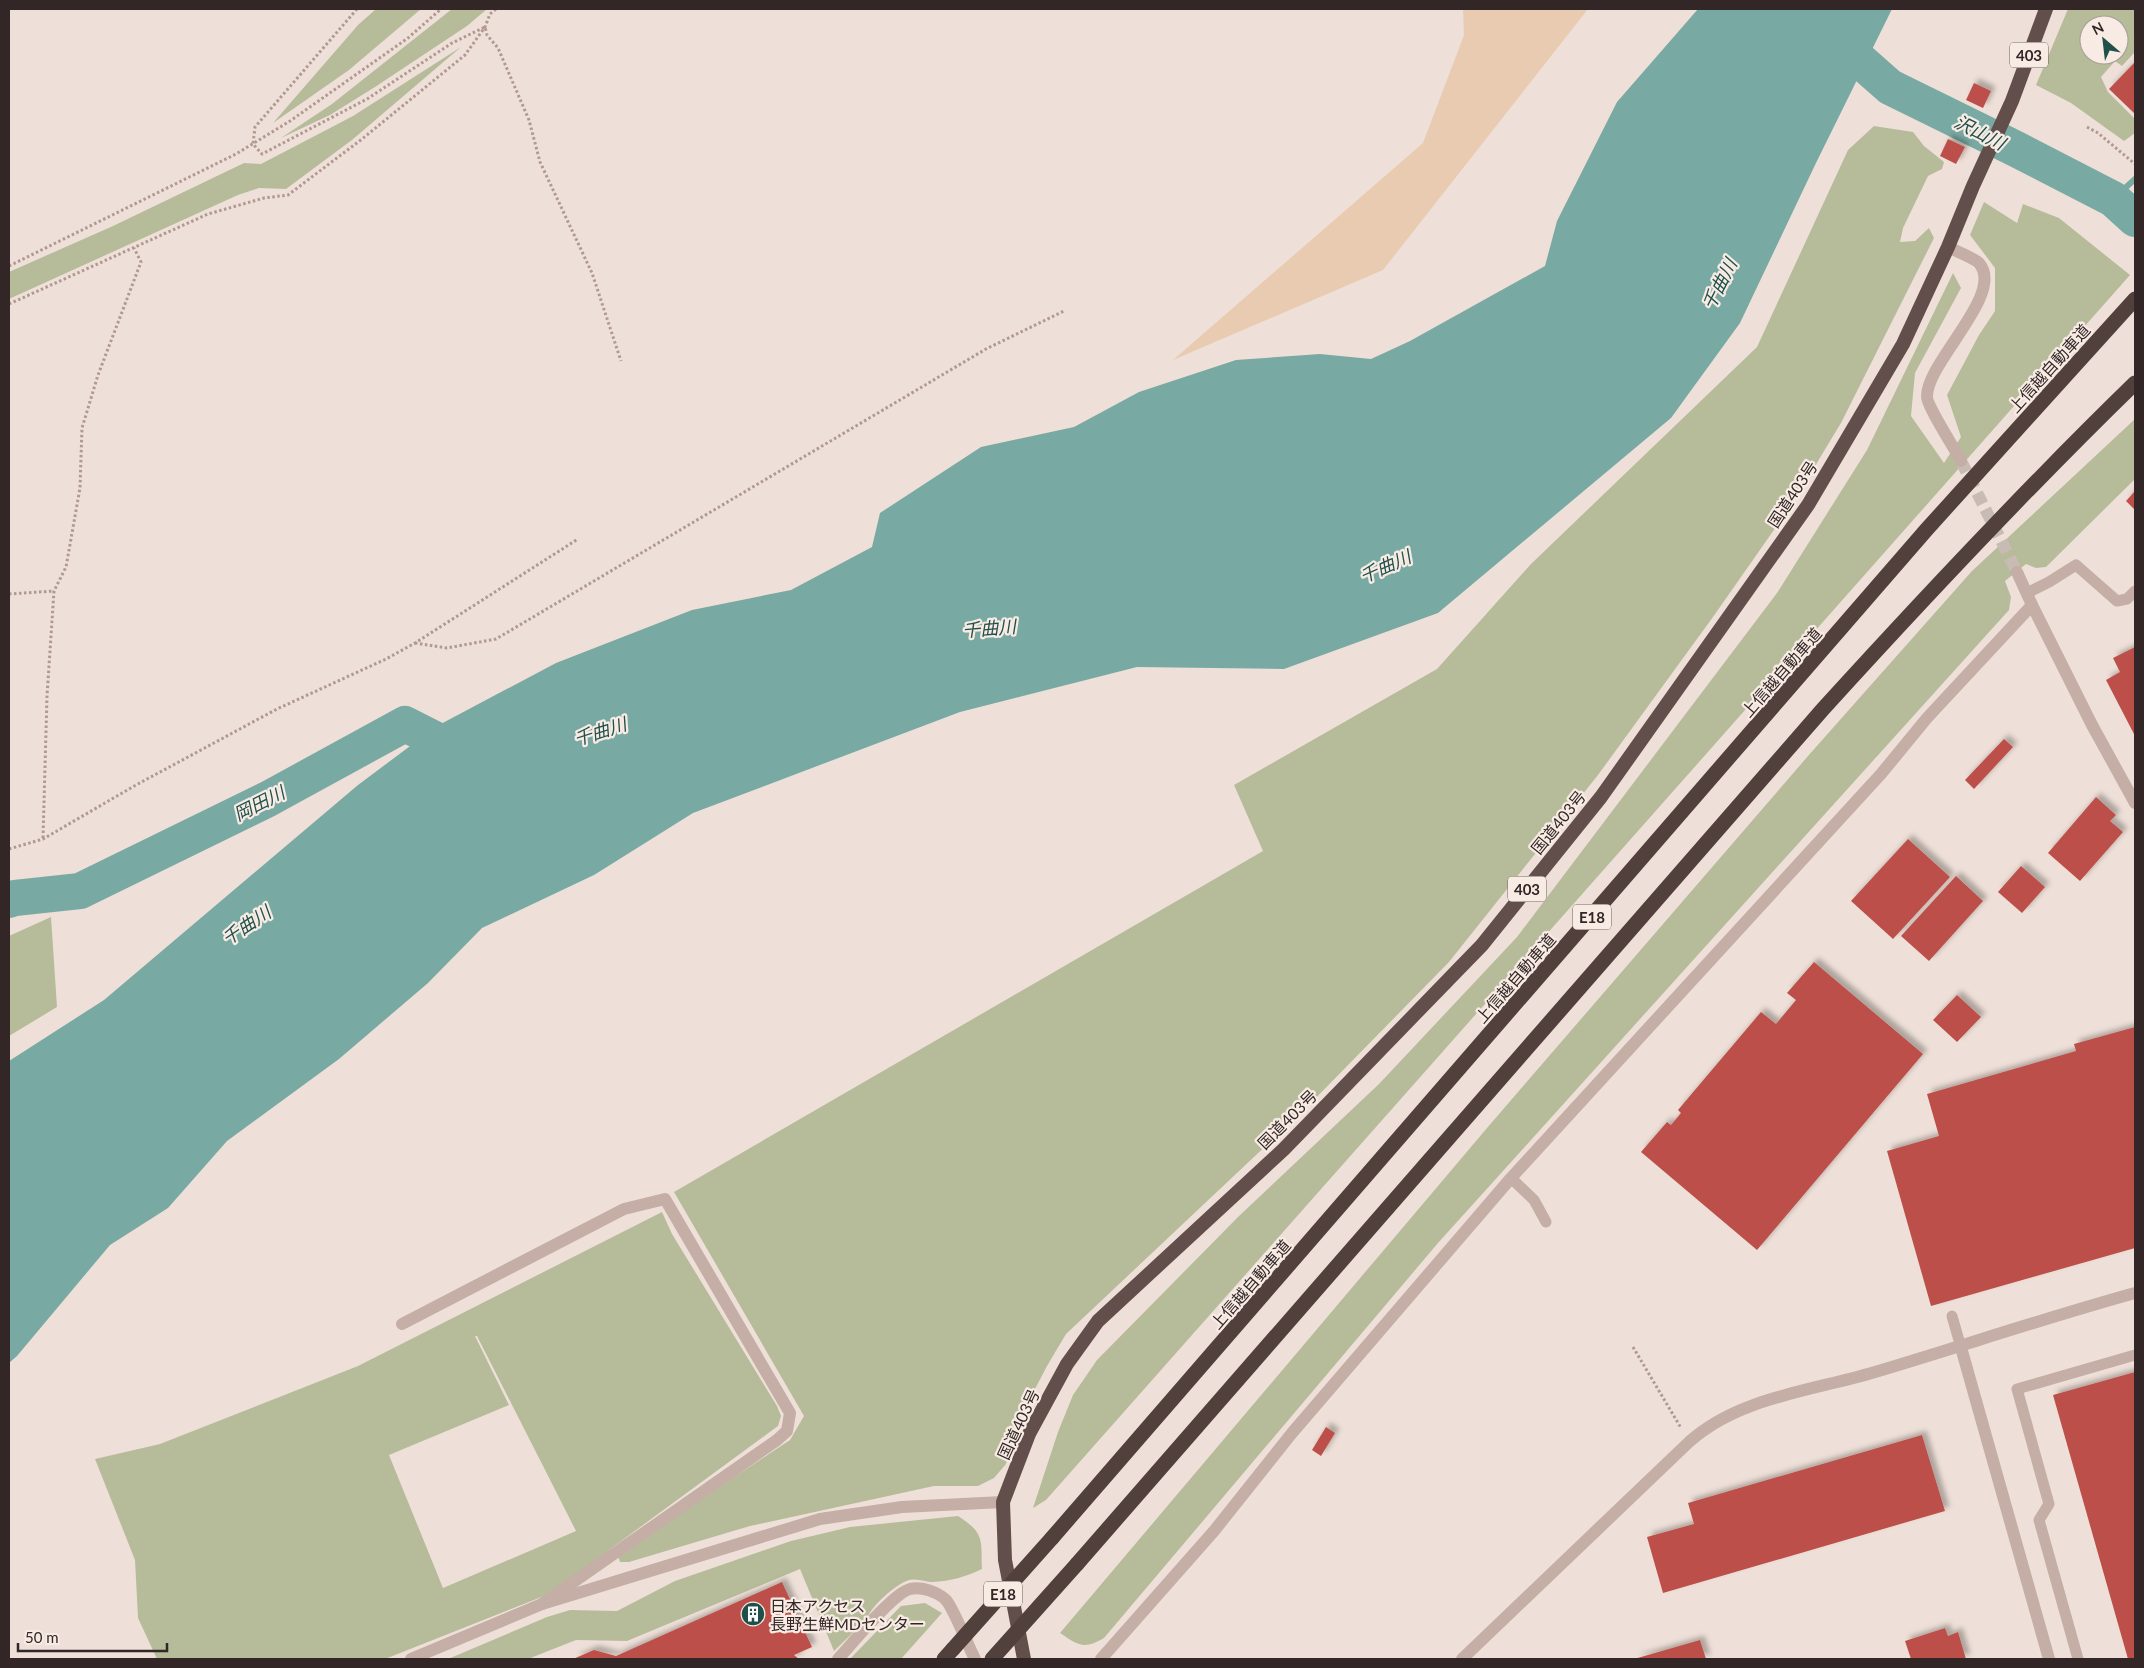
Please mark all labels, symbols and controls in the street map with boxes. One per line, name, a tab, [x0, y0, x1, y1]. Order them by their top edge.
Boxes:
north arrow	[2079, 15, 2129, 65]
text: N	[2089, 18, 2106, 38]
road number: 403	[2010, 42, 2048, 68]
water label: 沢山川	[1951, 110, 2011, 155]
water label: 千曲川	[1697, 253, 1742, 313]
street label: 上信越自動車道	[2004, 320, 2094, 416]
street label: 国道403号	[1763, 457, 1821, 531]
water label: 千曲川	[1356, 544, 1416, 587]
water label: 千曲川	[961, 615, 1019, 641]
street label: 上信越自動車道	[1737, 623, 1825, 721]
water label: 千曲川	[571, 712, 631, 750]
water label: 岡田川	[230, 780, 290, 825]
street label: 国道403号	[1527, 787, 1589, 857]
road number: 403	[1508, 876, 1546, 902]
water label: 千曲川	[217, 900, 276, 949]
road number: E18	[1573, 904, 1611, 930]
street label: 上信越自動車道	[1471, 929, 1559, 1027]
street label: 国道403号	[1253, 1085, 1321, 1153]
street label: 上信越自動車道	[1206, 1235, 1294, 1333]
street label: 国道403号	[993, 1386, 1043, 1462]
road number: E18	[984, 1582, 1022, 1606]
place label: 日本アクセス 長野生鮮MDセンター	[770, 1596, 925, 1633]
building icon: 日本アクセス 長野生鮮MDセンター	[740, 1601, 766, 1627]
scale bar	[18, 1620, 166, 1652]
text: 50 m	[25, 1628, 59, 1646]

